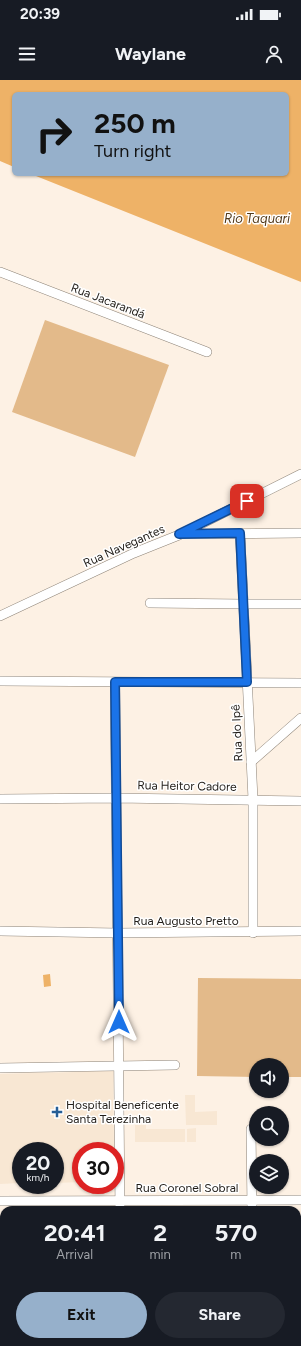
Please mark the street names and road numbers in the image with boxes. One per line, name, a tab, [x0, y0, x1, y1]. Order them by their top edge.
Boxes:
street label: Rua Jacarandá	[69, 280, 147, 322]
street label: Rua Navegantes	[81, 522, 167, 570]
street label: Rua do Ipê	[228, 704, 245, 762]
street label: Rua Heitor Cadore	[137, 778, 237, 794]
street label: Rua Augusto Pretto	[133, 914, 239, 928]
street label: Rua Coronel Sobral	[136, 1181, 238, 1195]

